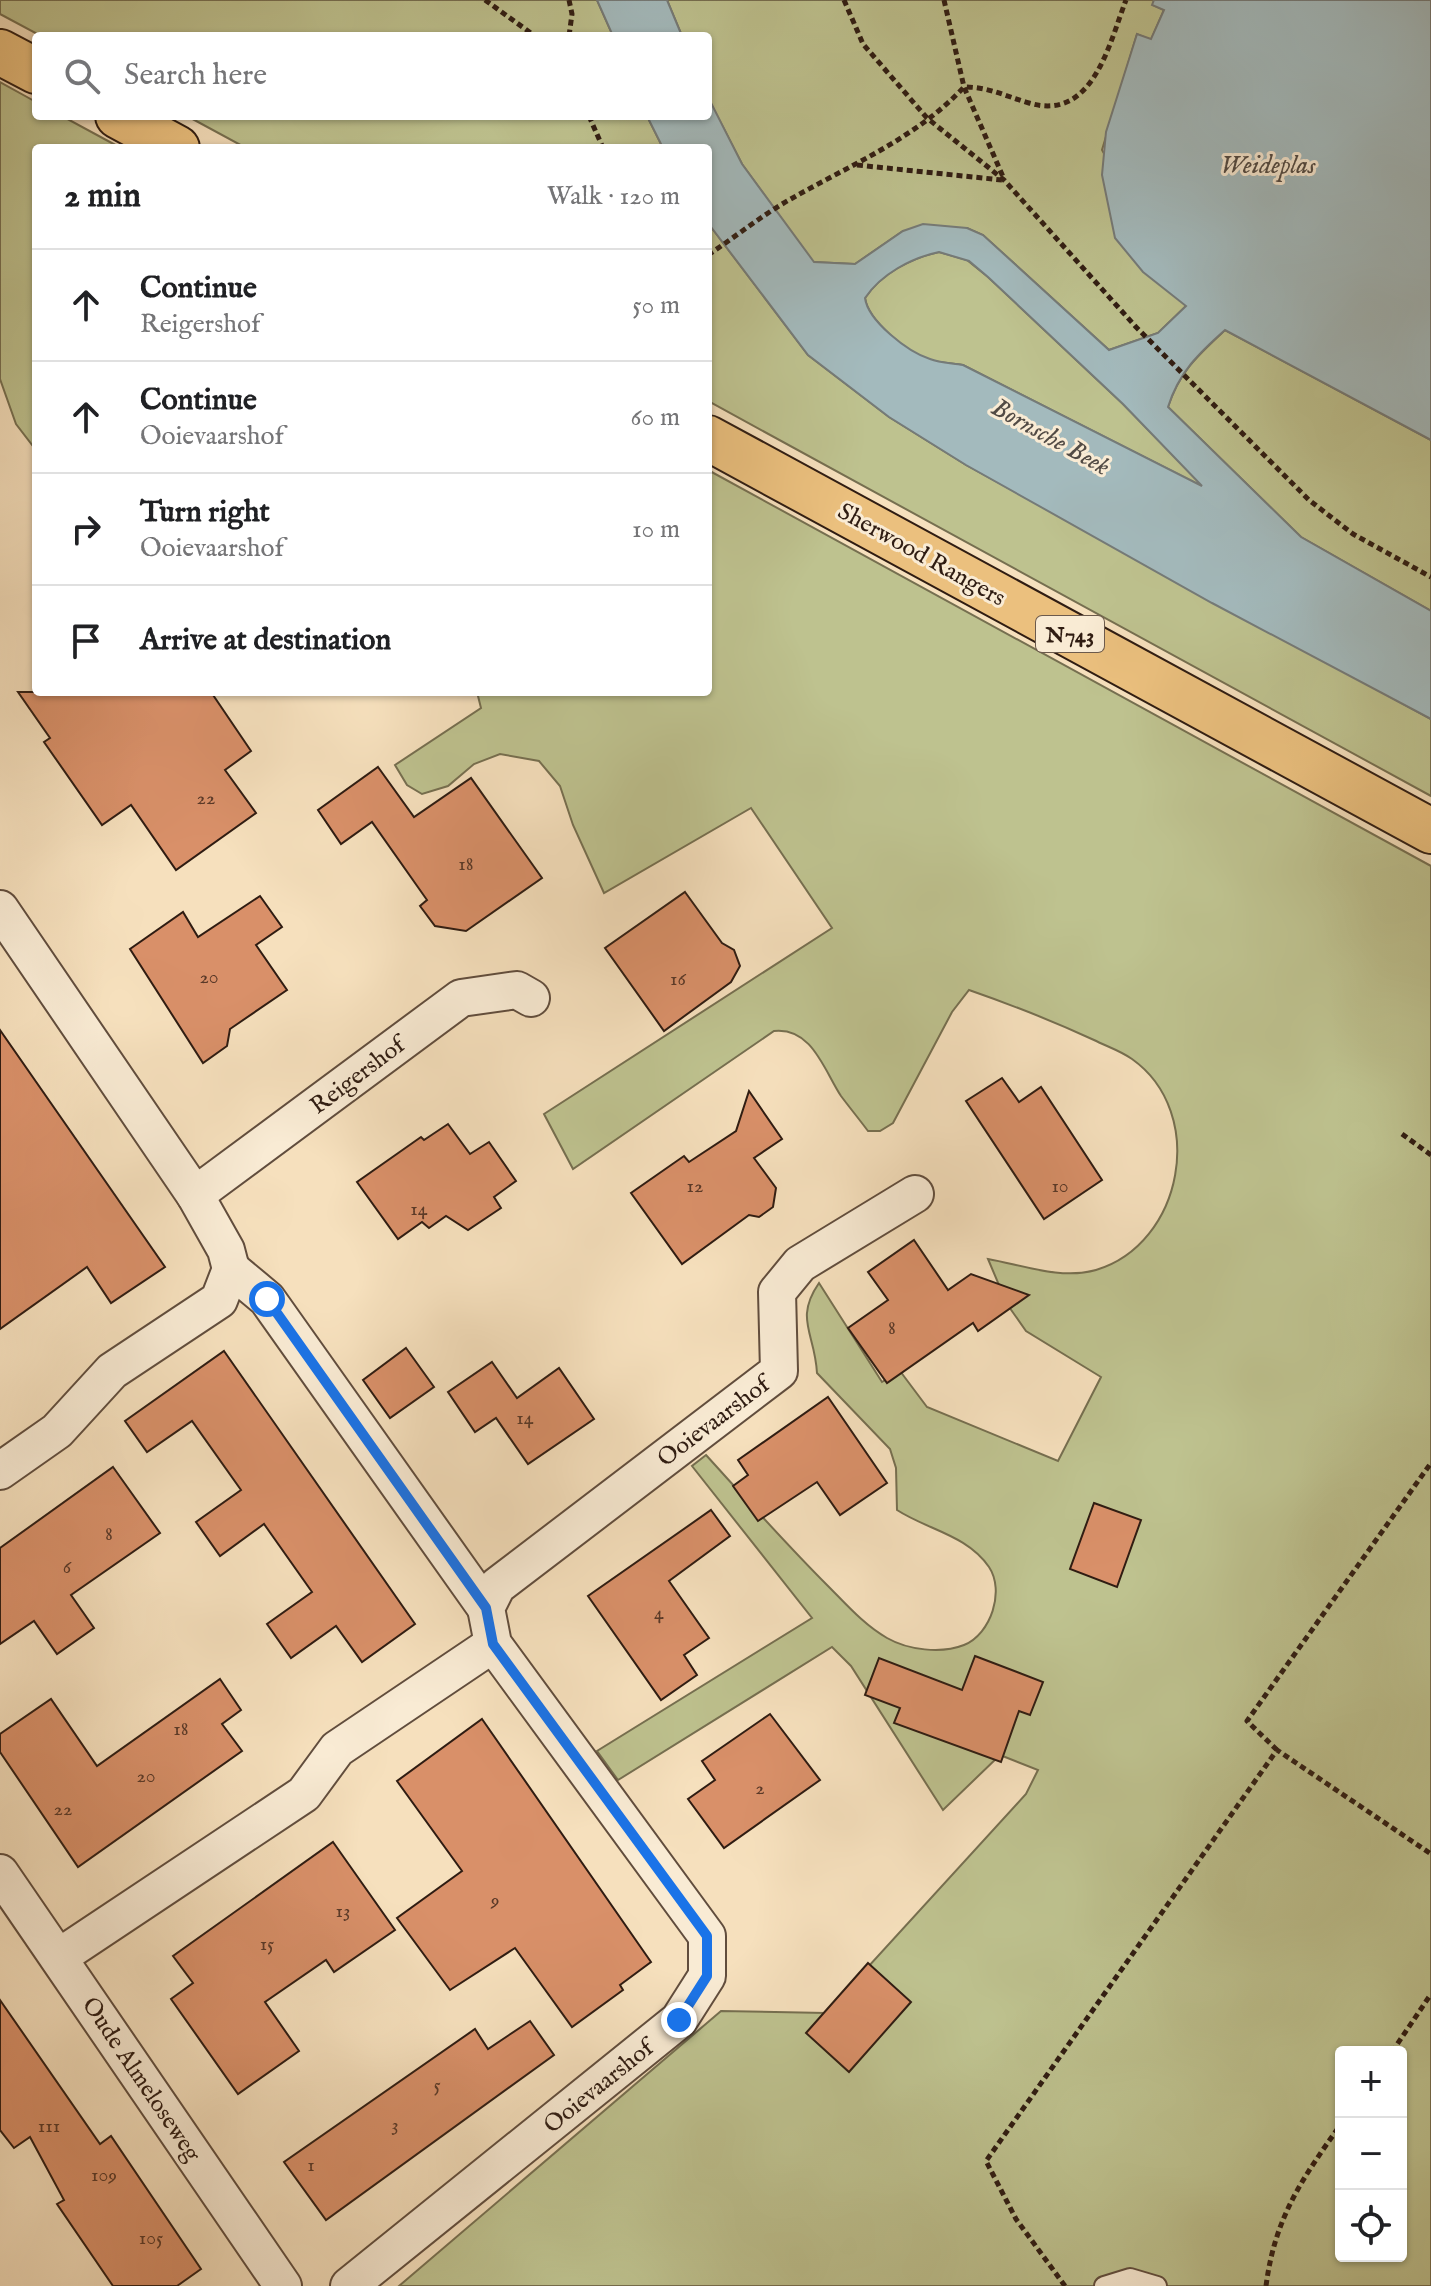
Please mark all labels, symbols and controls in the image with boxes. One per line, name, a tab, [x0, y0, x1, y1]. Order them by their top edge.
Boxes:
search box	[32, 32, 712, 120]
icon: search	[60, 54, 104, 98]
text: Search here	[124, 57, 267, 95]
water label: Weideplas	[1221, 149, 1316, 182]
text: 2 min	[64, 175, 141, 218]
text: Walk · 120 m	[547, 180, 680, 213]
text: Continue	[140, 270, 257, 308]
icon: ahead	[64, 283, 108, 327]
text: 50 m	[632, 289, 680, 322]
text: Reigershof	[140, 308, 260, 341]
text: Continue	[140, 382, 257, 420]
water label: Bornsche Beek	[985, 391, 1116, 484]
icon: ahead	[64, 395, 108, 439]
text: 60 m	[631, 401, 680, 434]
text: Ooievaarshof	[140, 420, 284, 453]
text: Turn right	[140, 494, 270, 532]
street label: Sherwood Rangers	[832, 496, 1011, 614]
icon: right	[64, 507, 108, 551]
text: 10 m	[632, 513, 680, 546]
text: Ooievaarshof	[140, 532, 284, 565]
road number: N743	[1036, 616, 1104, 652]
icon: arrive	[64, 619, 108, 663]
text: Arrive at destination	[140, 622, 391, 660]
house number: 22	[197, 786, 215, 811]
house number: 18	[458, 852, 474, 877]
house number: 20	[199, 965, 219, 990]
house number: 16	[670, 967, 687, 992]
street label: Reigershof	[304, 1028, 415, 1122]
house number: 12	[687, 1174, 703, 1199]
house number: 10	[1051, 1174, 1069, 1199]
house number: 14	[410, 1197, 428, 1222]
route start	[249, 1281, 285, 1317]
house number: 8	[888, 1316, 896, 1341]
street label: Ooievaarshof	[652, 1367, 780, 1475]
house number: 14	[516, 1406, 534, 1431]
house number: 8	[105, 1522, 113, 1547]
house number: 6	[63, 1555, 72, 1580]
house number: 4	[654, 1601, 664, 1626]
house number: 18	[173, 1717, 189, 1742]
house number: 20	[136, 1764, 156, 1789]
house number: 2	[755, 1776, 765, 1801]
house number: 22	[54, 1797, 72, 1822]
house number: 9	[490, 1888, 499, 1913]
house number: 13	[336, 1899, 350, 1924]
house number: 15	[260, 1932, 274, 1957]
street label: Oude Almeloseweg	[74, 1992, 208, 2169]
route end	[661, 2002, 697, 2038]
street label: Ooievaarshof	[538, 2031, 664, 2141]
map controls	[1335, 2046, 1407, 2262]
button: +	[1335, 2046, 1407, 2118]
house number: 5	[433, 2073, 441, 2098]
house number: 3	[391, 2113, 399, 2138]
house number: 111	[38, 2114, 60, 2139]
button: −	[1335, 2118, 1407, 2190]
house number: 1	[307, 2153, 315, 2178]
house number: 109	[91, 2163, 117, 2188]
button: locate	[1335, 2190, 1407, 2262]
house number: 105	[139, 2226, 163, 2251]

